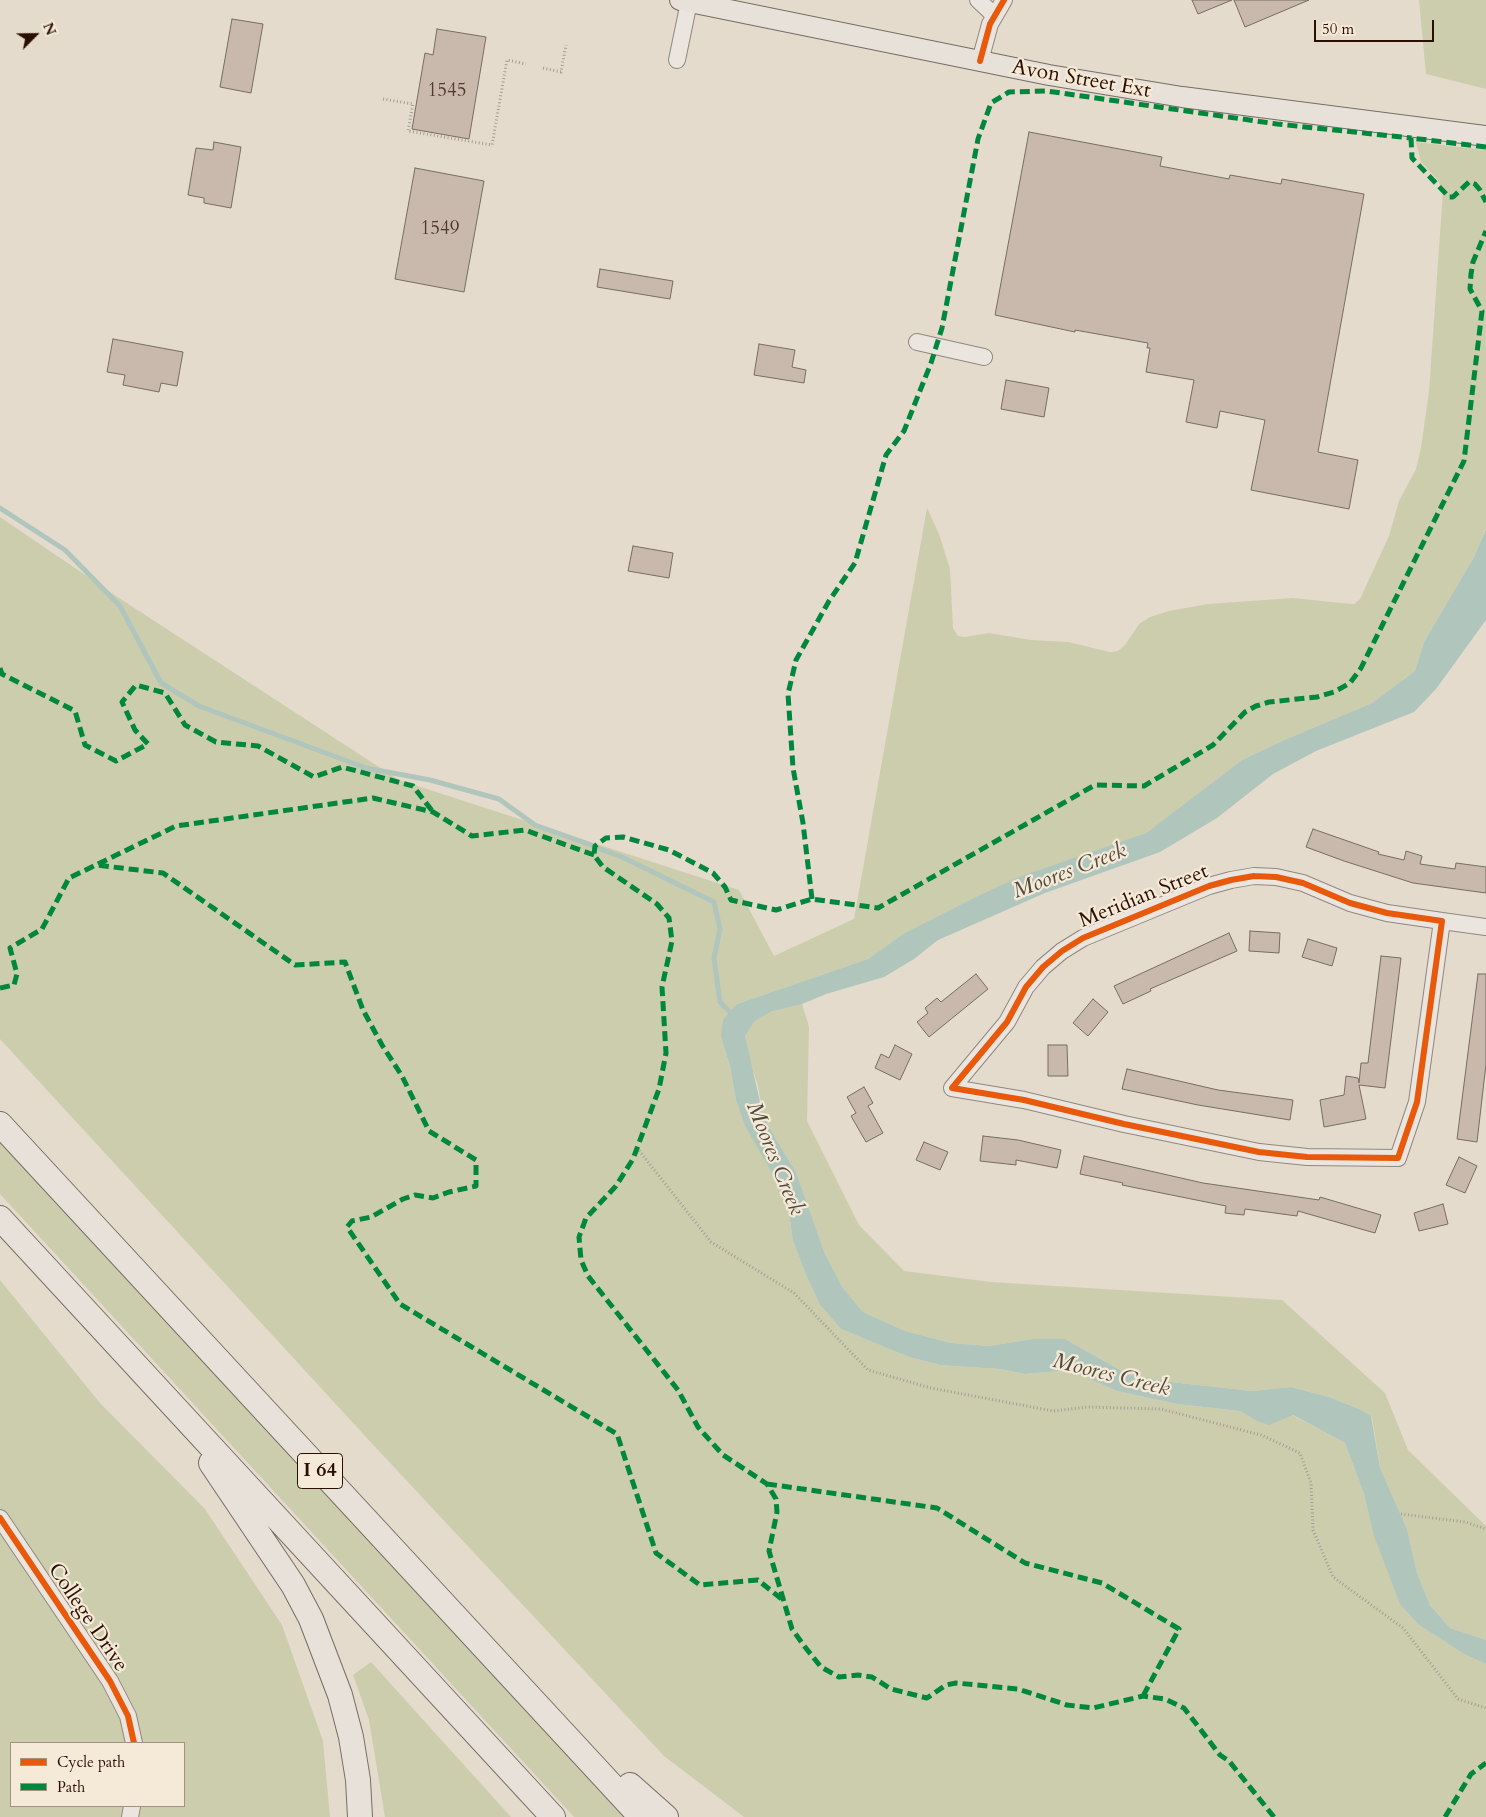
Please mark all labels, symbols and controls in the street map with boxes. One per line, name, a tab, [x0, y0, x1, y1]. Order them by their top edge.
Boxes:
north arrow	[10, 10, 60, 60]
scale bar	[1316, 10, 1436, 42]
text: 50 m	[1322, 19, 1354, 39]
text: N	[38, 20, 60, 38]
street label: Avon Street Ext	[1010, 55, 1152, 105]
house number: 1545	[428, 81, 466, 103]
house number: 1549	[421, 219, 459, 241]
water label: Moores Creek	[1009, 838, 1131, 906]
street label: Meridian Street	[1076, 860, 1212, 934]
water label: Moores Creek	[739, 1099, 809, 1219]
water label: Moores Creek	[1050, 1349, 1172, 1403]
road number: I 64	[298, 1454, 342, 1488]
street label: College Drive	[42, 1559, 132, 1677]
legend	[10, 1742, 185, 1807]
text: Cycle path	[57, 1752, 125, 1772]
text: Path	[57, 1777, 85, 1797]

